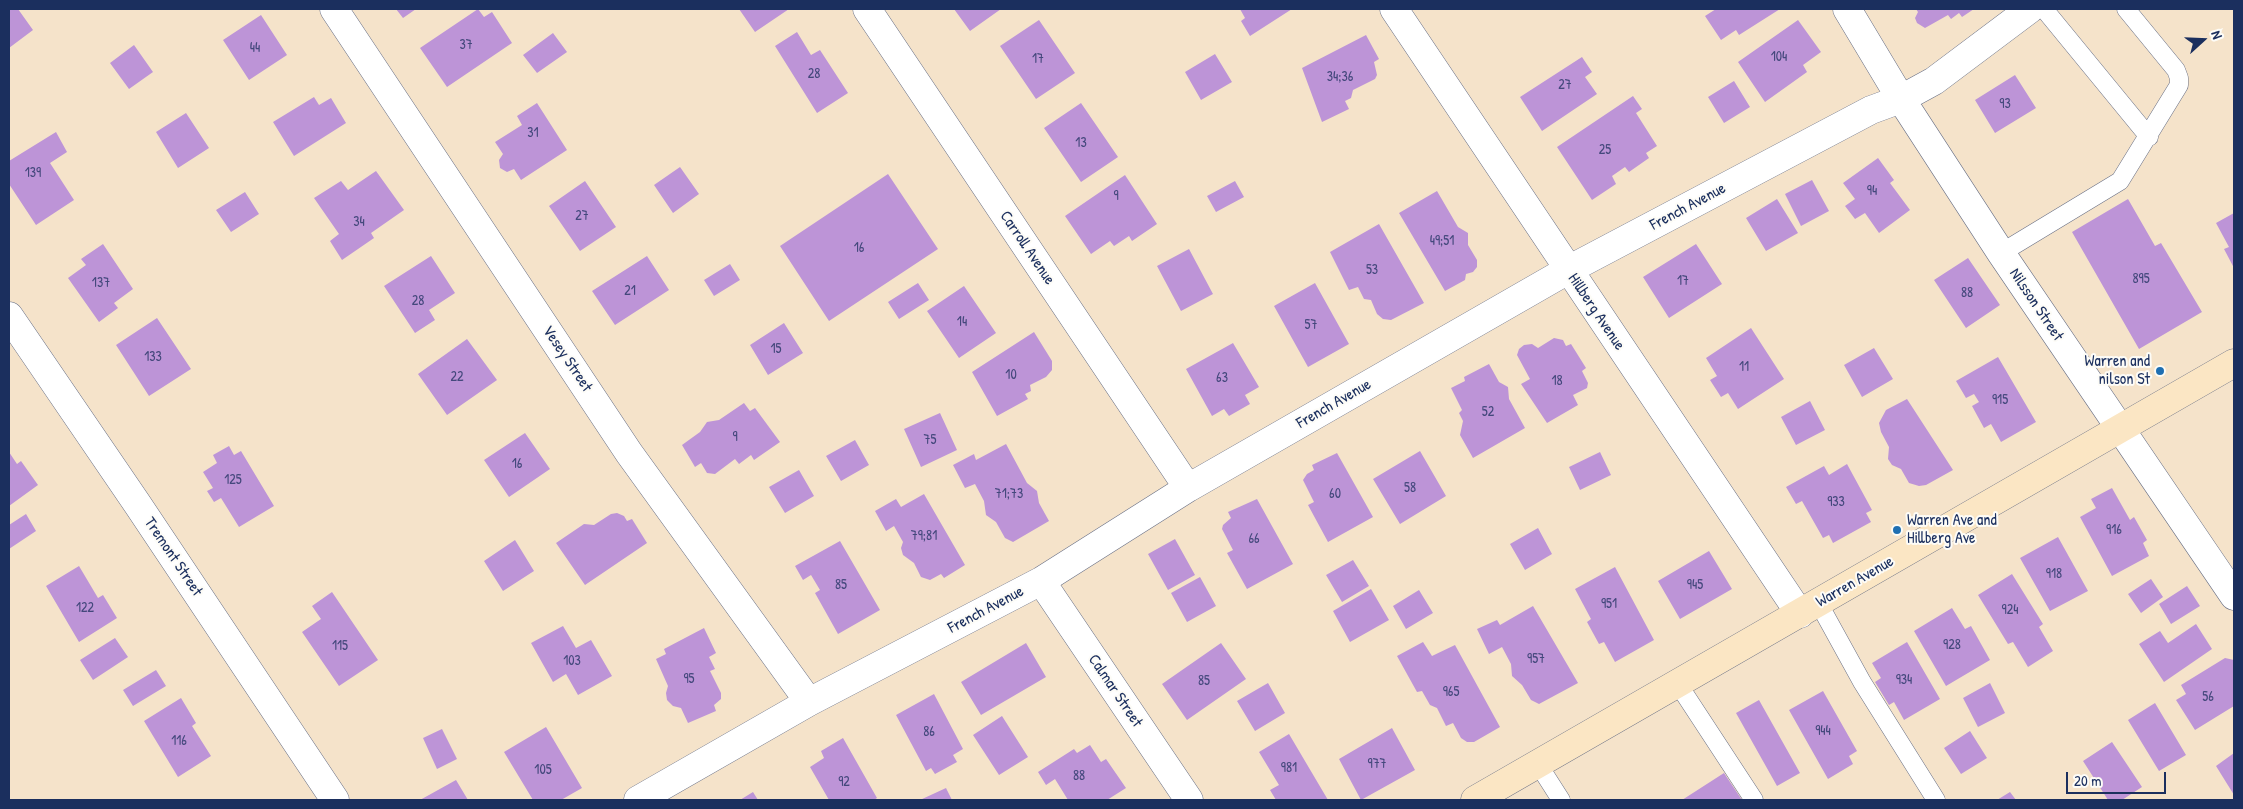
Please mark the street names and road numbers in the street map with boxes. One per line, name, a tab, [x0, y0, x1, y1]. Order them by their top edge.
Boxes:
street label: French Avenue	[1647, 179, 1729, 235]
street label: Carroll Avenue	[995, 207, 1059, 289]
street label: Nilsson Street	[2005, 265, 2067, 345]
street label: Hillberg Avenue	[1563, 270, 1629, 354]
street label: Vesey Street	[538, 322, 596, 396]
street label: French Avenue	[1293, 375, 1375, 433]
street label: Tremont Street	[140, 514, 206, 600]
street label: Warren Avenue	[1813, 552, 1897, 612]
street label: French Avenue	[945, 582, 1027, 638]
street label: Calmar Street	[1084, 651, 1146, 731]

